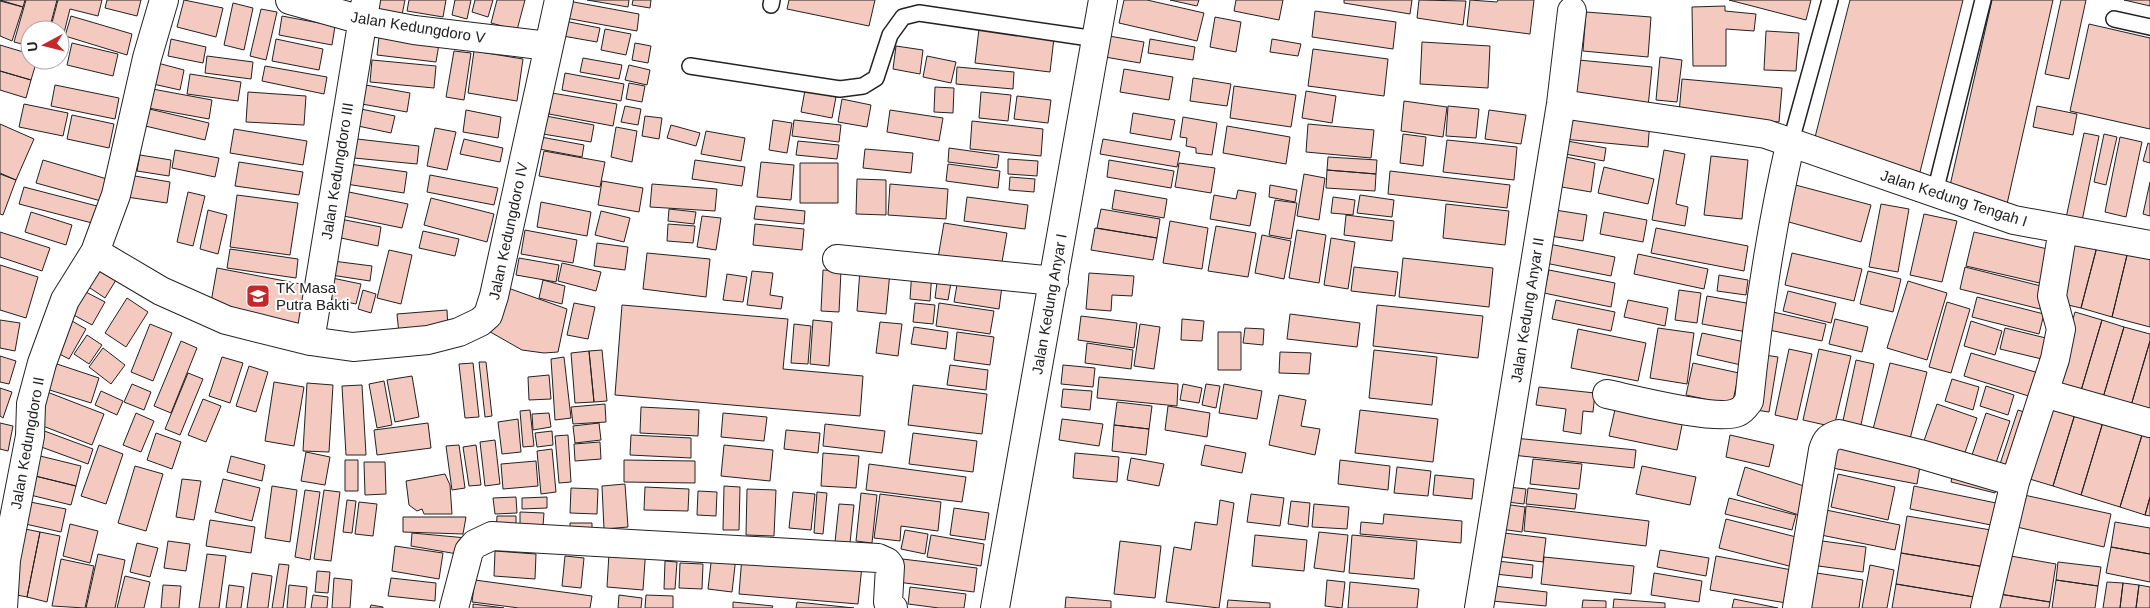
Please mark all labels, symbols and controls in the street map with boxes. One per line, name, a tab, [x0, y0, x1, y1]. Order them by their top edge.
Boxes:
street label: Jalan Kedungdoro V	[350, 8, 486, 46]
north arrow	[20, 20, 70, 70]
text: U	[24, 41, 41, 53]
street label: Jalan Kedungdoro III	[318, 101, 356, 241]
street label: Jalan Kedungdoro IV	[485, 161, 531, 301]
street label: Jalan Kedung Tengah I	[1879, 166, 2029, 230]
street label: Jalan Kedung Anyar I	[1028, 232, 1070, 376]
street label: Jalan Kedung Anyar II	[1507, 236, 1547, 384]
place label: TK Masa Putra Bakti	[276, 279, 349, 313]
school or university icon: TK Masa Putra Bakti	[245, 283, 271, 309]
street label: Jalan Kedungdoro II	[7, 375, 47, 511]

